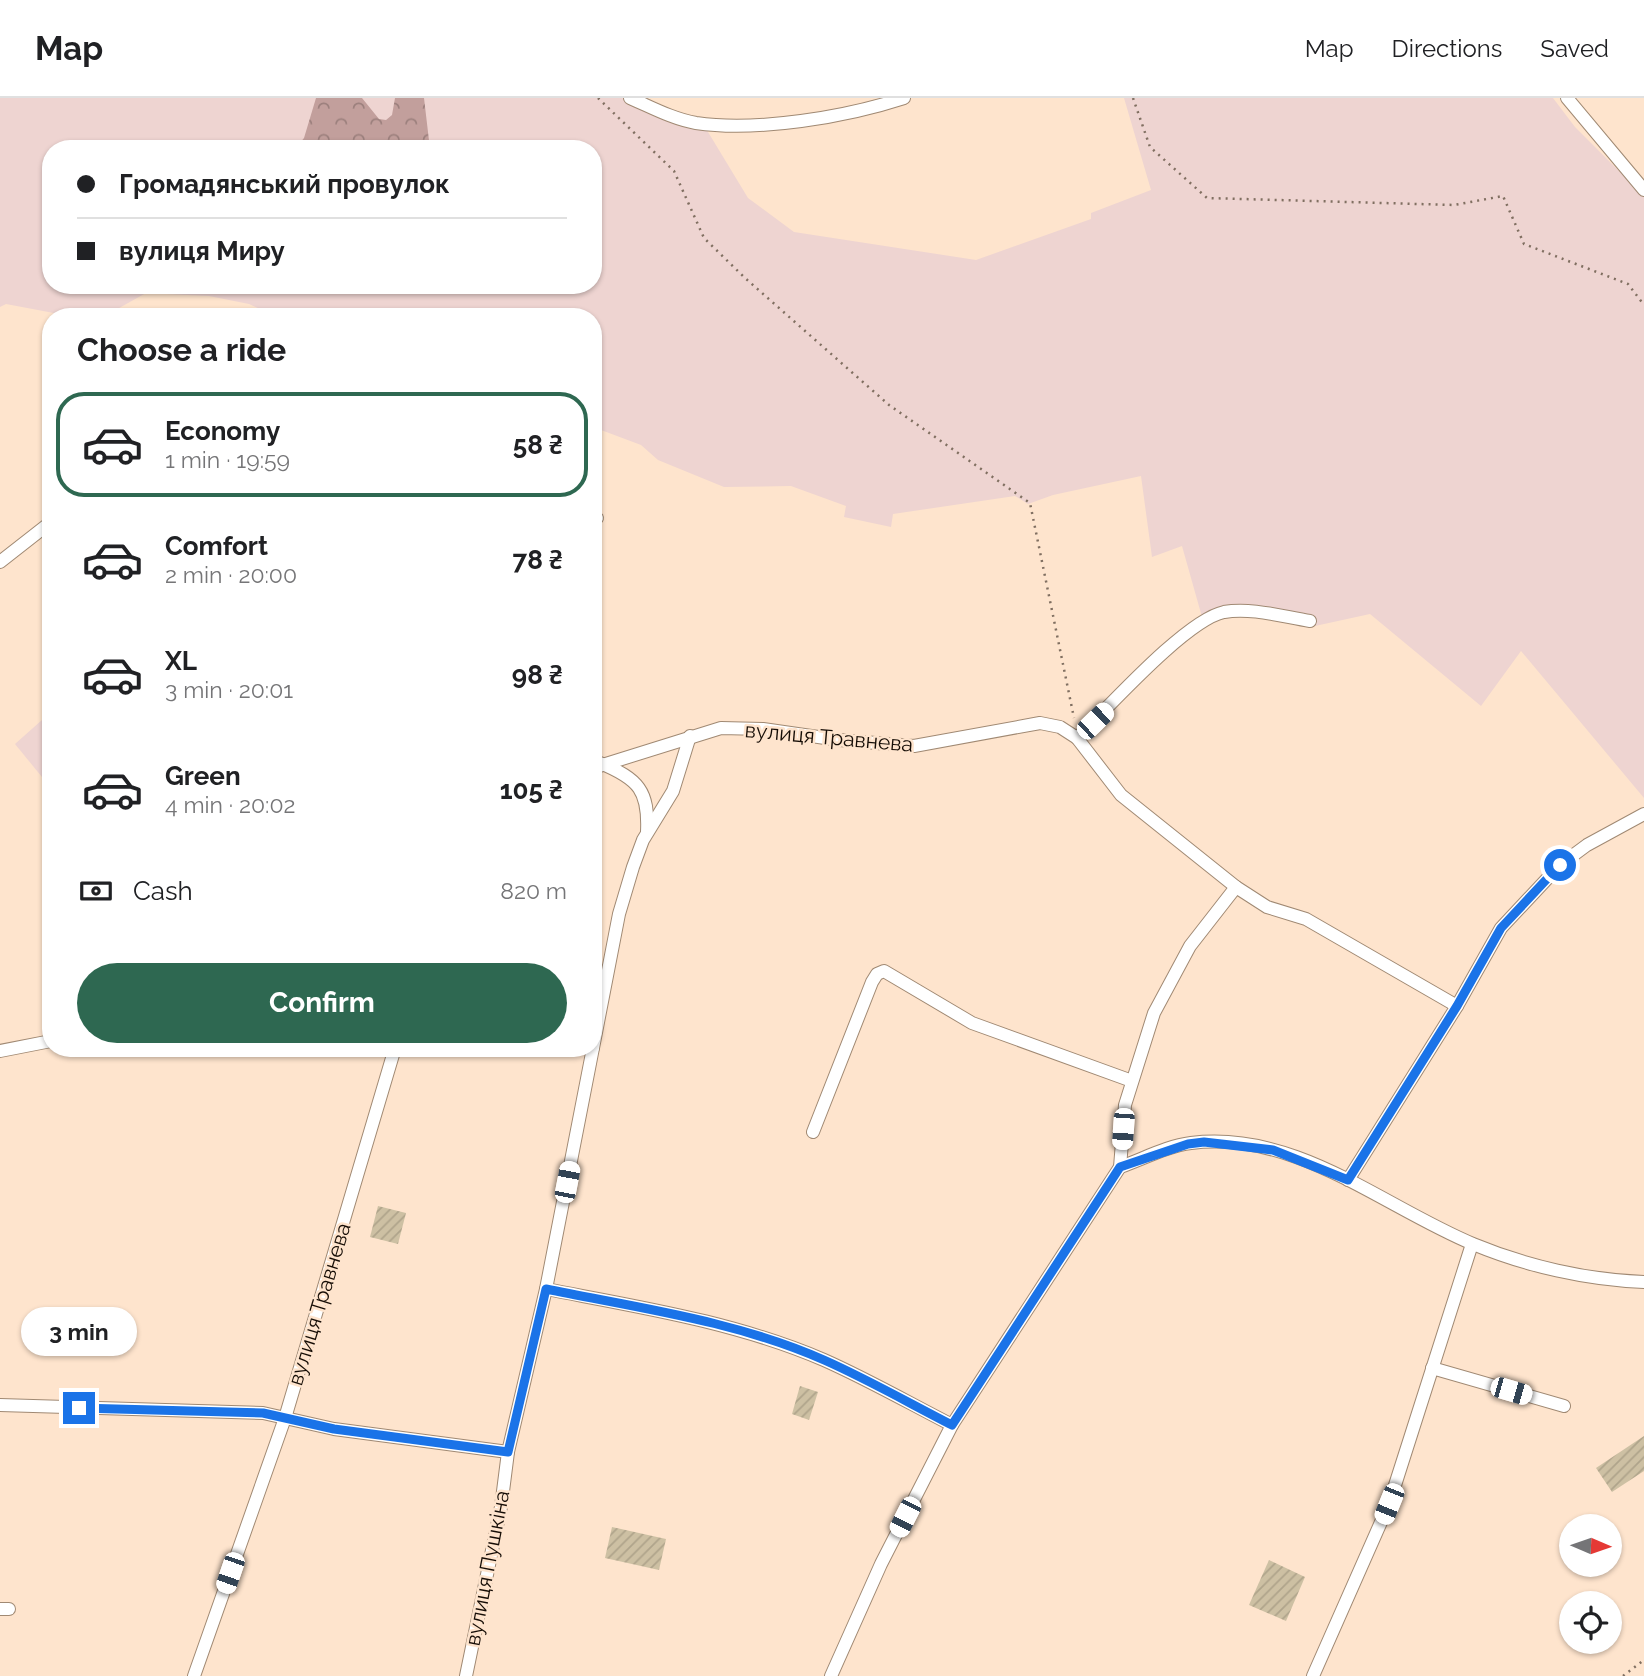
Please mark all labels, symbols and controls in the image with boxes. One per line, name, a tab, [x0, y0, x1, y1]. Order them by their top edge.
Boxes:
text: Map	[35, 29, 103, 68]
text: Map	[1305, 34, 1354, 63]
text: Directions	[1392, 34, 1502, 63]
text: Saved	[1540, 34, 1609, 63]
text: Громадянський провулок	[119, 169, 450, 199]
text: вулиця Миру	[119, 236, 285, 266]
text: Choose a ride	[77, 331, 286, 368]
icon: car	[81, 413, 144, 476]
text: Economy	[165, 416, 280, 446]
text: 58 ₴	[513, 430, 563, 460]
text: 1 min · 19:59	[165, 446, 290, 473]
icon: car	[81, 528, 144, 591]
text: Comfort	[165, 531, 268, 561]
text: 78 ₴	[513, 545, 563, 575]
text: 2 min · 20:00	[165, 561, 297, 588]
icon: car	[81, 643, 144, 706]
text: XL	[165, 646, 197, 676]
text: 98 ₴	[512, 660, 563, 690]
text: 3 min · 20:01	[165, 676, 293, 703]
car	[1073, 699, 1118, 743]
street label: вулиця Травнева	[744, 717, 914, 757]
icon: car	[81, 758, 144, 821]
text: Green	[165, 761, 241, 791]
text: 105 ₴	[500, 775, 563, 805]
text: 4 min · 20:02	[165, 791, 296, 818]
route start	[1544, 849, 1576, 881]
icon: cash	[77, 872, 115, 910]
text: Cash	[133, 876, 193, 906]
text: 820 m	[500, 877, 567, 904]
button: Confirm	[77, 963, 567, 1043]
car	[1112, 1107, 1135, 1151]
car	[553, 1159, 582, 1205]
street label: вулиця Травнева	[282, 1220, 356, 1388]
callout: 3 min	[21, 1306, 137, 1356]
text: 3 min	[49, 1318, 109, 1345]
car	[1488, 1375, 1535, 1407]
route end	[63, 1392, 95, 1424]
car	[1372, 1481, 1407, 1527]
street label: вулиця Пушкіна	[460, 1488, 514, 1648]
car	[887, 1494, 924, 1540]
north arrow	[1559, 1514, 1622, 1577]
map controls	[1559, 1514, 1622, 1654]
car	[214, 1550, 247, 1596]
button: locate	[1559, 1591, 1622, 1654]

